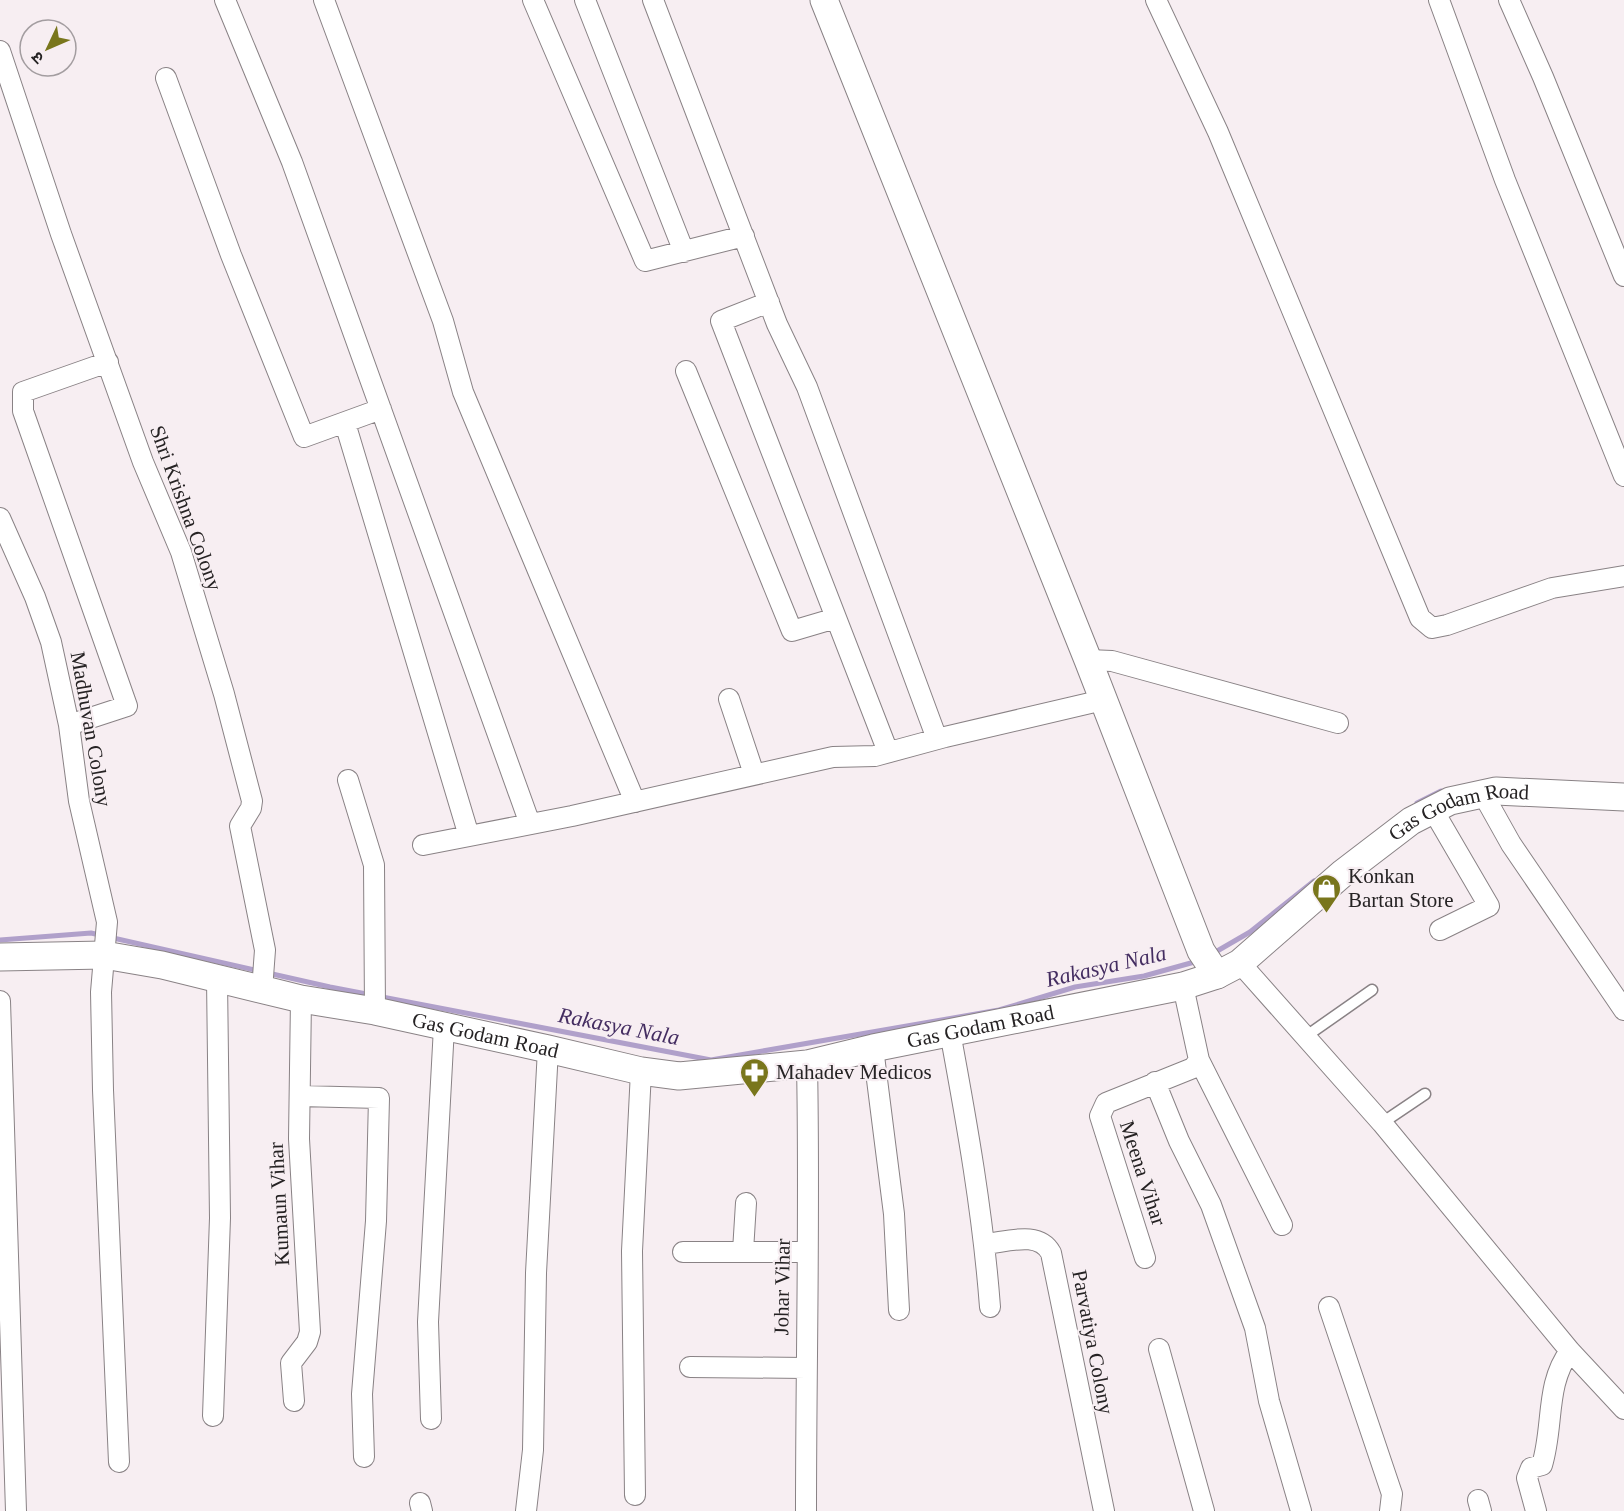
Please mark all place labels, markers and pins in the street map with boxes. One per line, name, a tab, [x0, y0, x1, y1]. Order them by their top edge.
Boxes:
place label: Konkan Bartan Store	[1348, 864, 1454, 912]
shop icon: Konkan Bartan Store	[1311, 872, 1343, 914]
pharmacy icon: Mahadev Medicos	[739, 1056, 771, 1098]
place label: Mahadev Medicos	[776, 1060, 932, 1084]

